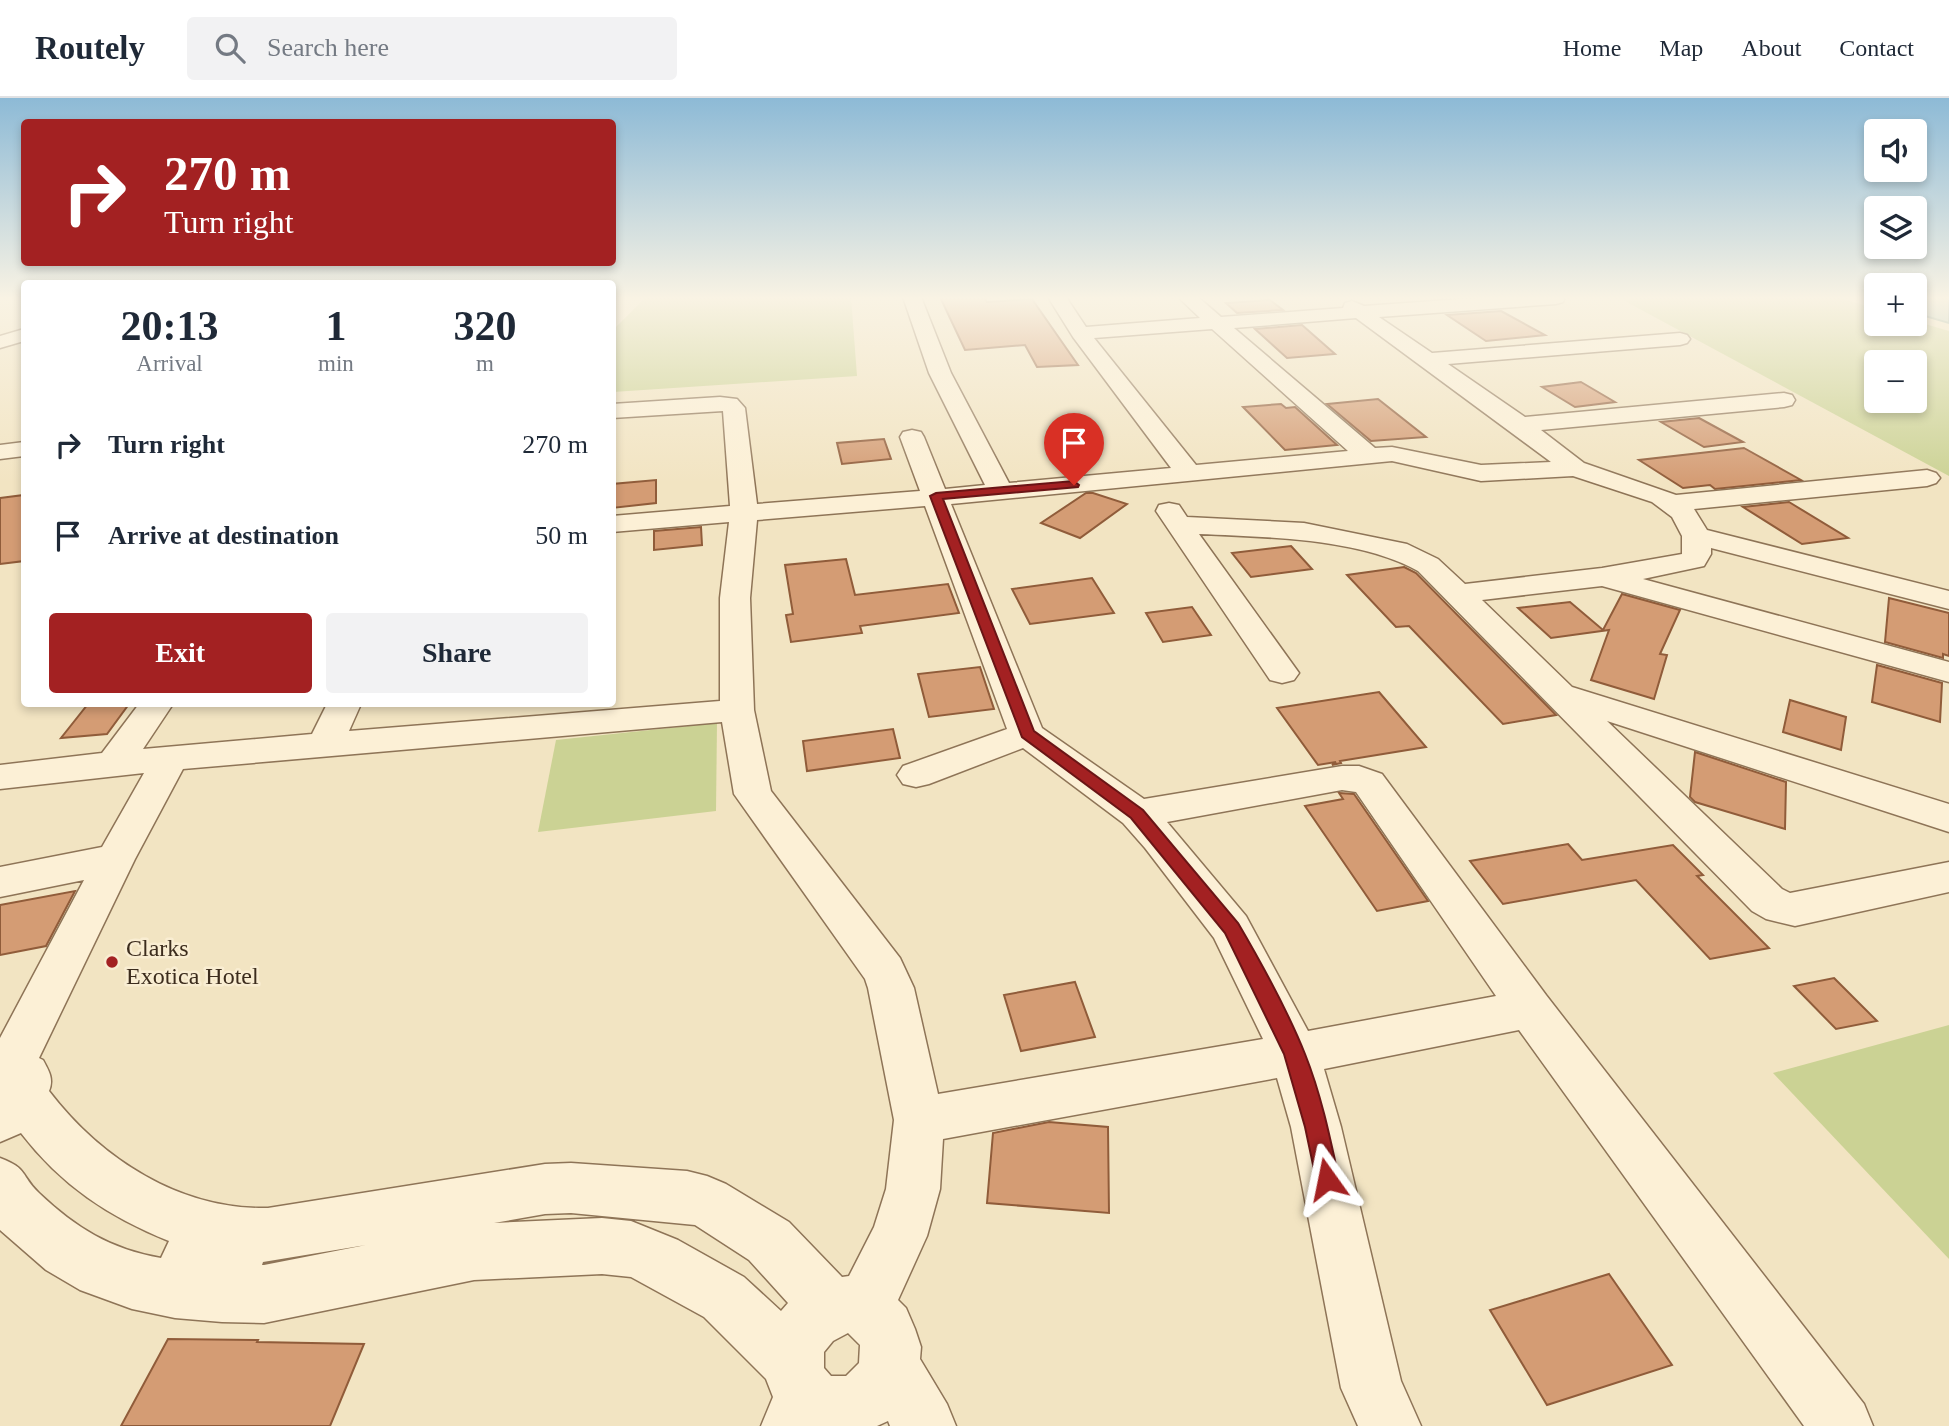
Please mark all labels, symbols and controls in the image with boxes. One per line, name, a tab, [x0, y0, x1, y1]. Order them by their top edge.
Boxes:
search box	[187, 17, 677, 80]
icon: search	[211, 29, 249, 67]
text: Routely	[35, 30, 145, 66]
text: Search here	[267, 33, 389, 62]
text: Home	[1563, 35, 1621, 61]
text: Map	[1659, 35, 1703, 61]
text: About	[1741, 35, 1801, 61]
text: Contact	[1839, 35, 1914, 61]
map controls	[1864, 119, 1927, 413]
button: sound	[1864, 119, 1927, 182]
text: 270 m	[164, 146, 291, 201]
icon: right	[49, 147, 140, 238]
button: layers	[1864, 196, 1927, 259]
text: Turn right	[164, 204, 294, 240]
button: +	[1864, 273, 1927, 336]
text: 20:13	[121, 303, 219, 349]
text: 1	[325, 303, 346, 349]
text: 320	[453, 303, 516, 349]
button: −	[1864, 350, 1927, 413]
text: Arrival	[136, 351, 203, 376]
text: min	[318, 351, 354, 376]
text: m	[476, 351, 494, 376]
pin	[1044, 413, 1104, 485]
icon: arrive	[1055, 424, 1093, 462]
icon: right	[49, 426, 87, 464]
text: Turn right	[108, 430, 225, 459]
text: 270 m	[522, 430, 588, 459]
icon: arrive	[49, 517, 87, 555]
text: Arrive at destination	[108, 521, 339, 550]
text: 50 m	[535, 521, 588, 550]
button: Exit	[49, 613, 312, 693]
button: Share	[326, 613, 588, 693]
place label: Clarks Exotica Hotel	[126, 935, 259, 989]
marker: Clarks Exotica Hotel	[104, 954, 120, 970]
position arrow	[1290, 1142, 1364, 1216]

